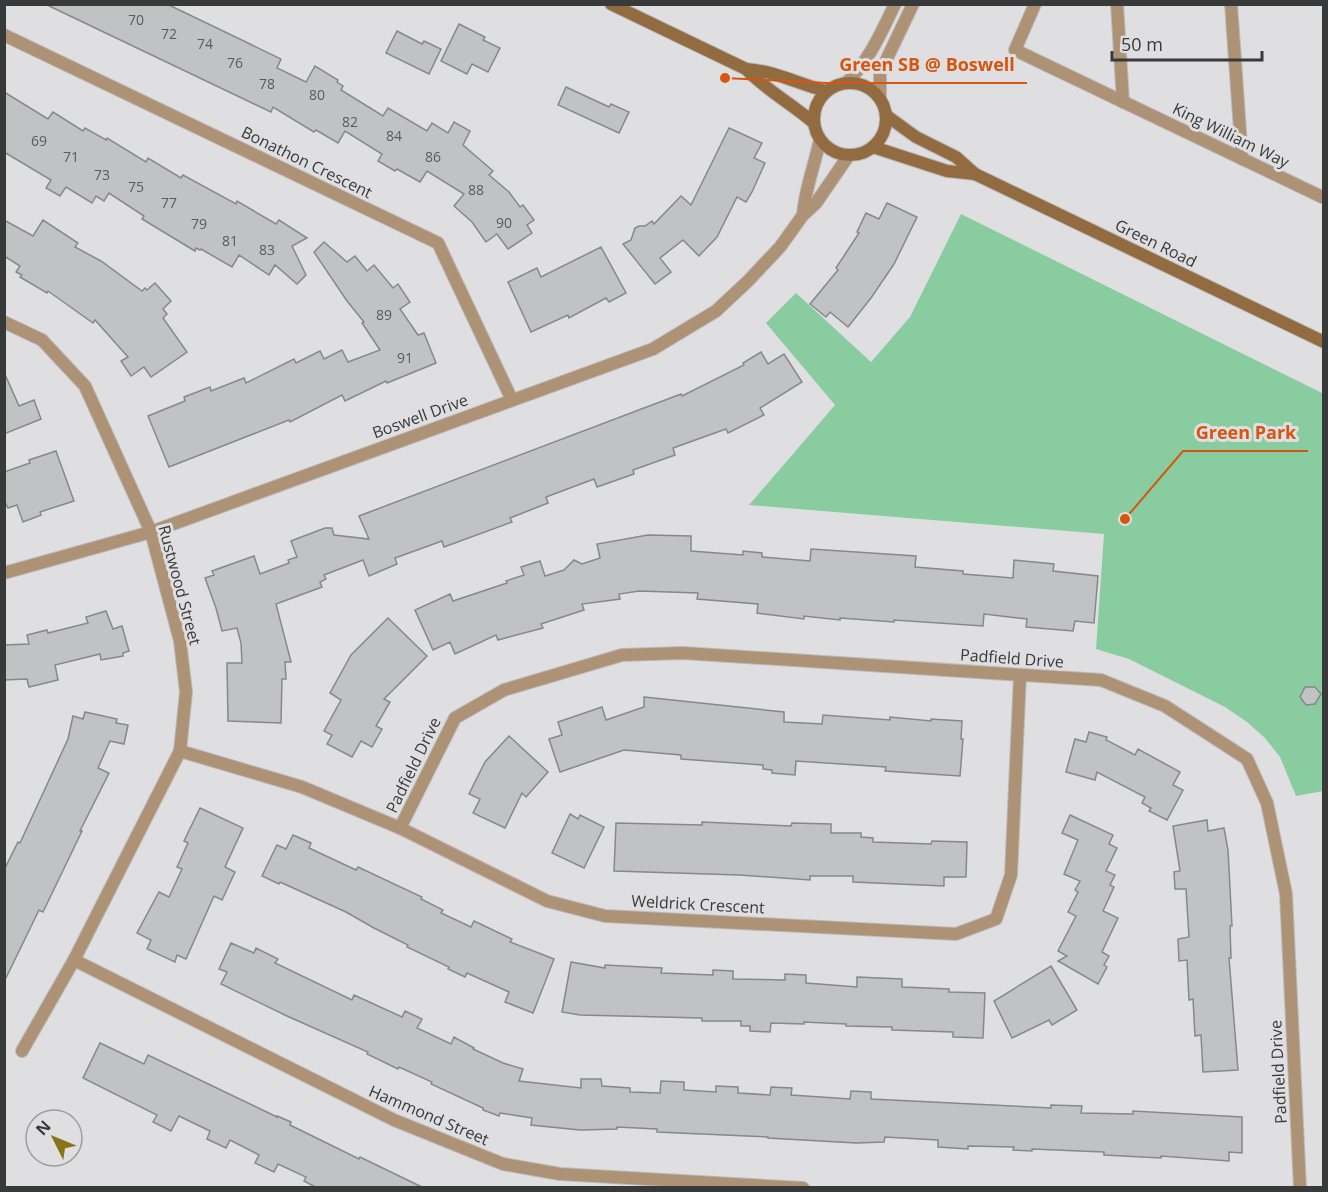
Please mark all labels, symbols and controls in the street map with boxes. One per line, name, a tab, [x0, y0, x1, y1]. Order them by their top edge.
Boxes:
house number: 70	[128, 10, 144, 29]
house number: 72	[161, 24, 177, 43]
scale bar	[1112, 24, 1262, 62]
text: 50 m	[1121, 32, 1163, 56]
house number: 74	[197, 34, 213, 53]
callout: Green SB @ Boswell	[827, 47, 1027, 83]
text: Green SB @ Boswell	[839, 52, 1015, 76]
house number: 76	[227, 53, 243, 72]
house number: 78	[259, 74, 275, 93]
house number: 80	[309, 85, 325, 104]
street label: King William Way	[1169, 97, 1294, 173]
house number: 82	[342, 112, 358, 131]
street label: Bonathon Crescent	[238, 121, 376, 203]
house number: 84	[386, 126, 402, 145]
house number: 69	[31, 131, 47, 150]
house number: 71	[63, 147, 79, 166]
house number: 86	[425, 147, 441, 166]
house number: 73	[94, 165, 110, 184]
house number: 75	[128, 177, 144, 196]
house number: 88	[468, 180, 484, 199]
house number: 77	[161, 193, 177, 212]
house number: 90	[496, 213, 512, 232]
house number: 79	[191, 214, 207, 233]
street label: Green Road	[1111, 214, 1201, 272]
house number: 81	[222, 231, 238, 250]
house number: 83	[259, 240, 275, 259]
house number: 89	[376, 305, 392, 324]
house number: 91	[397, 348, 413, 367]
street label: Boswell Drive	[369, 388, 471, 444]
callout: Green Park	[1183, 415, 1308, 451]
text: Green Park	[1196, 420, 1297, 444]
street label: Rustwood Street	[153, 523, 207, 648]
street label: Padfield Drive	[959, 643, 1065, 673]
street label: Padfield Drive	[380, 713, 446, 816]
street label: Weldrick Crescent	[631, 890, 766, 919]
street label: Padfield Drive	[1264, 1020, 1292, 1124]
street label: Hammond Street	[366, 1080, 493, 1150]
north arrow	[24, 1108, 84, 1168]
text: N	[31, 1116, 56, 1140]

